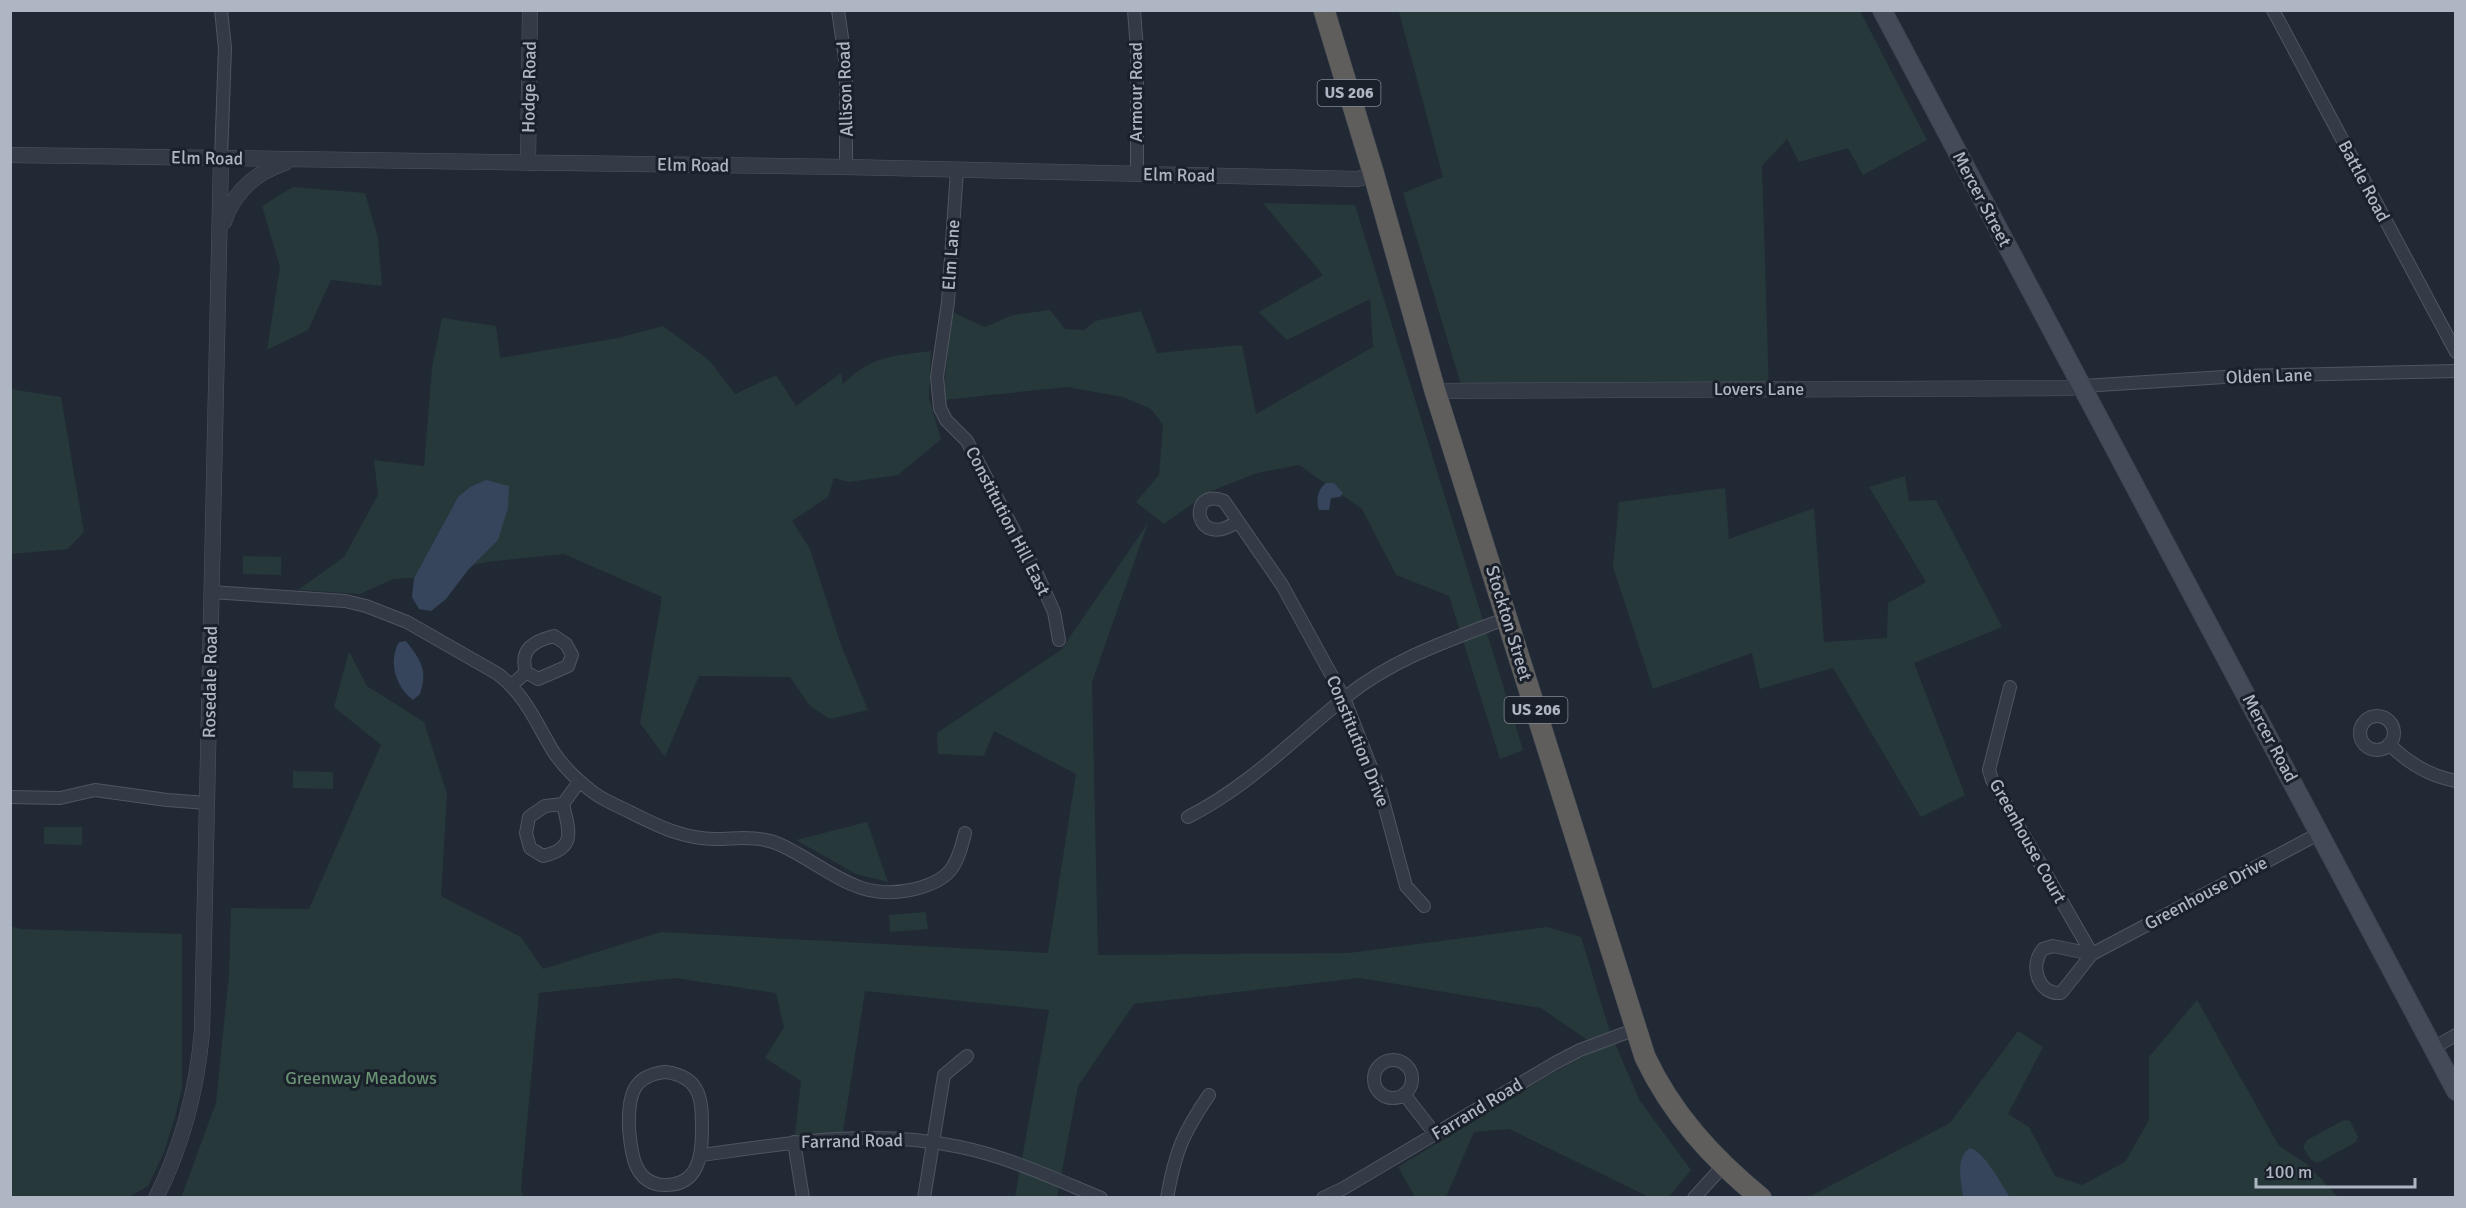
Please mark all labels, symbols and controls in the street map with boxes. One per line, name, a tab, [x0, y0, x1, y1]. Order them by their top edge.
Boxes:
street label: Hodge Road	[517, 41, 541, 133]
street label: Allison Road	[832, 41, 858, 137]
street label: Armour Road	[1125, 42, 1147, 142]
road number: US 206	[1318, 80, 1380, 106]
street label: Battle Road	[2333, 137, 2395, 225]
street label: Elm Road	[171, 146, 243, 170]
street label: Mercer Street	[1948, 148, 2016, 250]
street label: Elm Road	[657, 153, 729, 177]
street label: Elm Road	[1143, 163, 1215, 187]
street label: Elm Lane	[938, 219, 964, 291]
street label: Olden Lane	[2225, 363, 2313, 389]
street label: Lovers Lane	[1714, 378, 1804, 400]
street label: Constitution Hill East	[961, 443, 1055, 599]
street label: Stockton Street	[1481, 563, 1537, 683]
street label: Rosedale Road	[198, 626, 222, 738]
street label: Constitution Drive	[1322, 672, 1394, 810]
street label: Mercer Road	[2238, 690, 2302, 786]
road number: US 206	[1504, 697, 1568, 723]
street label: Greenhouse Court	[1985, 775, 2071, 907]
street label: Greenhouse Drive	[2141, 851, 2271, 935]
park label: Greenway Meadows	[285, 1067, 437, 1089]
street label: Farrand Road	[1428, 1073, 1526, 1145]
street label: Farrand Road	[801, 1129, 903, 1153]
scale bar	[2256, 1151, 2415, 1189]
text: 100 m	[2265, 1161, 2312, 1183]

